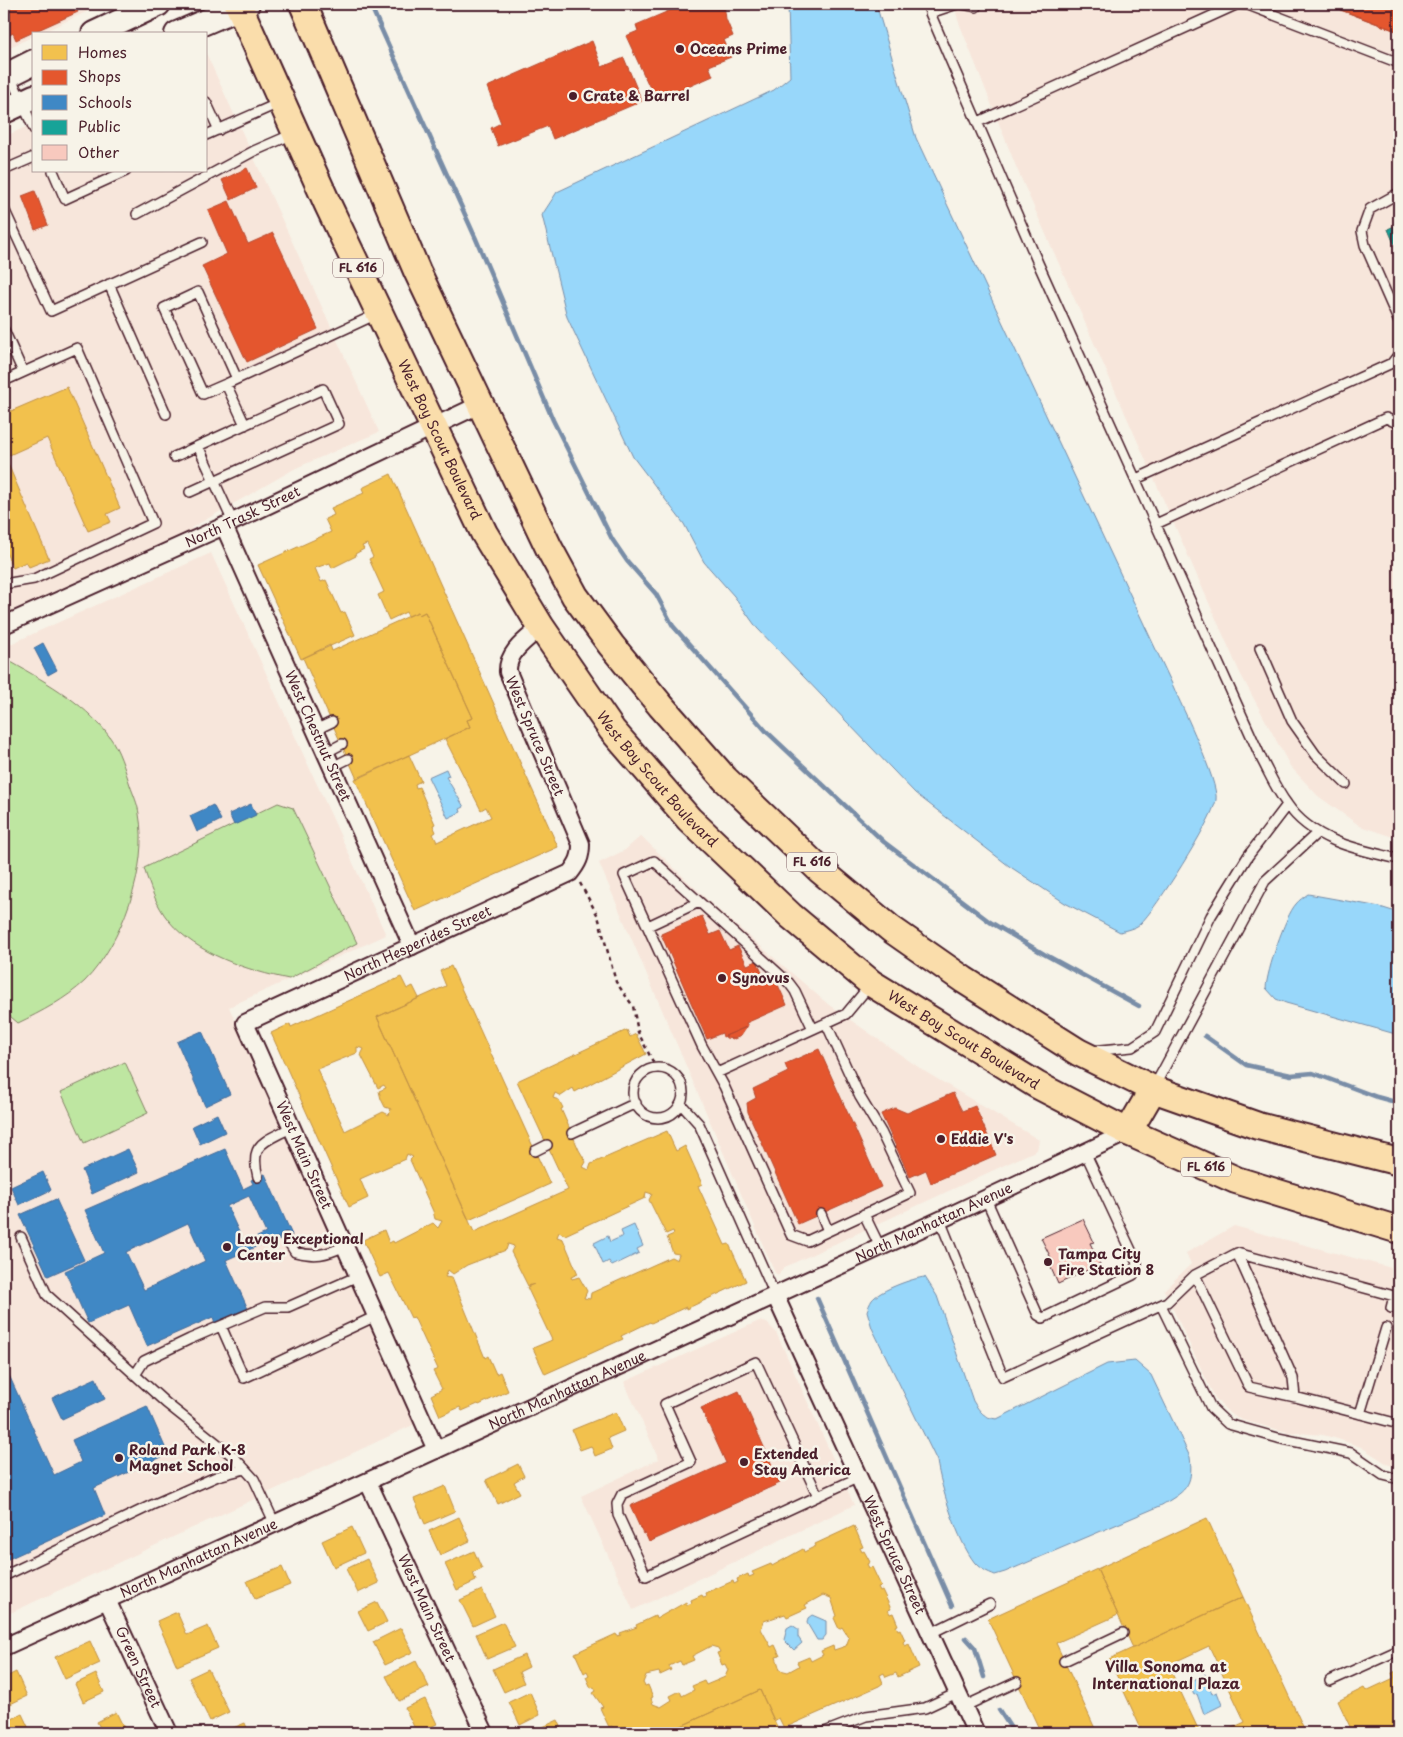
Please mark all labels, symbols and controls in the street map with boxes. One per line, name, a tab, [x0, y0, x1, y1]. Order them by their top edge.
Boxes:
legend	[32, 32, 208, 172]
place label: Oceans Prime	[690, 38, 788, 59]
text: Homes	[78, 40, 127, 63]
marker: Oceans Prime	[674, 43, 686, 55]
text: Shops	[78, 64, 121, 87]
place label: Crate & Barrel	[583, 85, 690, 106]
text: Schools	[78, 90, 132, 113]
marker: Crate & Barrel	[567, 90, 579, 102]
text: Public	[78, 114, 121, 137]
text: Other	[78, 140, 119, 163]
road number: FL 616	[333, 258, 383, 278]
street label: West Boy Scout Boulevard	[393, 356, 487, 523]
street label: North Trask Street	[181, 480, 304, 552]
street label: West Chestnut Street	[280, 667, 357, 805]
street label: West Spruce Street	[501, 673, 570, 799]
street label: West Boy Scout Boulevard	[592, 706, 723, 852]
road number: FL 616	[787, 852, 837, 872]
street label: North Hesperides Street	[340, 900, 495, 986]
place label: Synovus	[732, 967, 790, 988]
marker: Synovus	[716, 972, 728, 984]
street label: West Boy Scout Boulevard	[884, 985, 1044, 1094]
street label: West Main Street	[271, 1097, 338, 1212]
place label: Eddie V's	[951, 1128, 1014, 1149]
marker: Eddie V's	[935, 1133, 947, 1145]
road number: FL 616	[1181, 1158, 1231, 1176]
street label: North Manhattan Avenue	[852, 1177, 1016, 1267]
place label: Lavoy Exceptional Center	[237, 1228, 364, 1265]
marker: Lavoy Exceptional Center	[221, 1241, 233, 1253]
place label: Tampa City Fire Station 8	[1058, 1243, 1155, 1280]
marker: Tampa City Fire Station 8	[1042, 1256, 1054, 1268]
street label: North Manhattan Avenue	[485, 1344, 649, 1435]
place label: Roland Park K-8 Magnet School	[129, 1439, 246, 1476]
place label: Extended Stay America	[754, 1443, 851, 1480]
marker: Roland Park K-8 Magnet School	[113, 1452, 125, 1464]
marker: Extended Stay America	[738, 1456, 750, 1468]
street label: West Spruce Street	[858, 1492, 931, 1618]
street label: North Manhattan Avenue	[116, 1513, 281, 1603]
street label: West Main Street	[393, 1551, 461, 1665]
street label: Green Street	[111, 1623, 167, 1711]
district label: Villa Sonoma at International Plaza	[1092, 1654, 1241, 1694]

